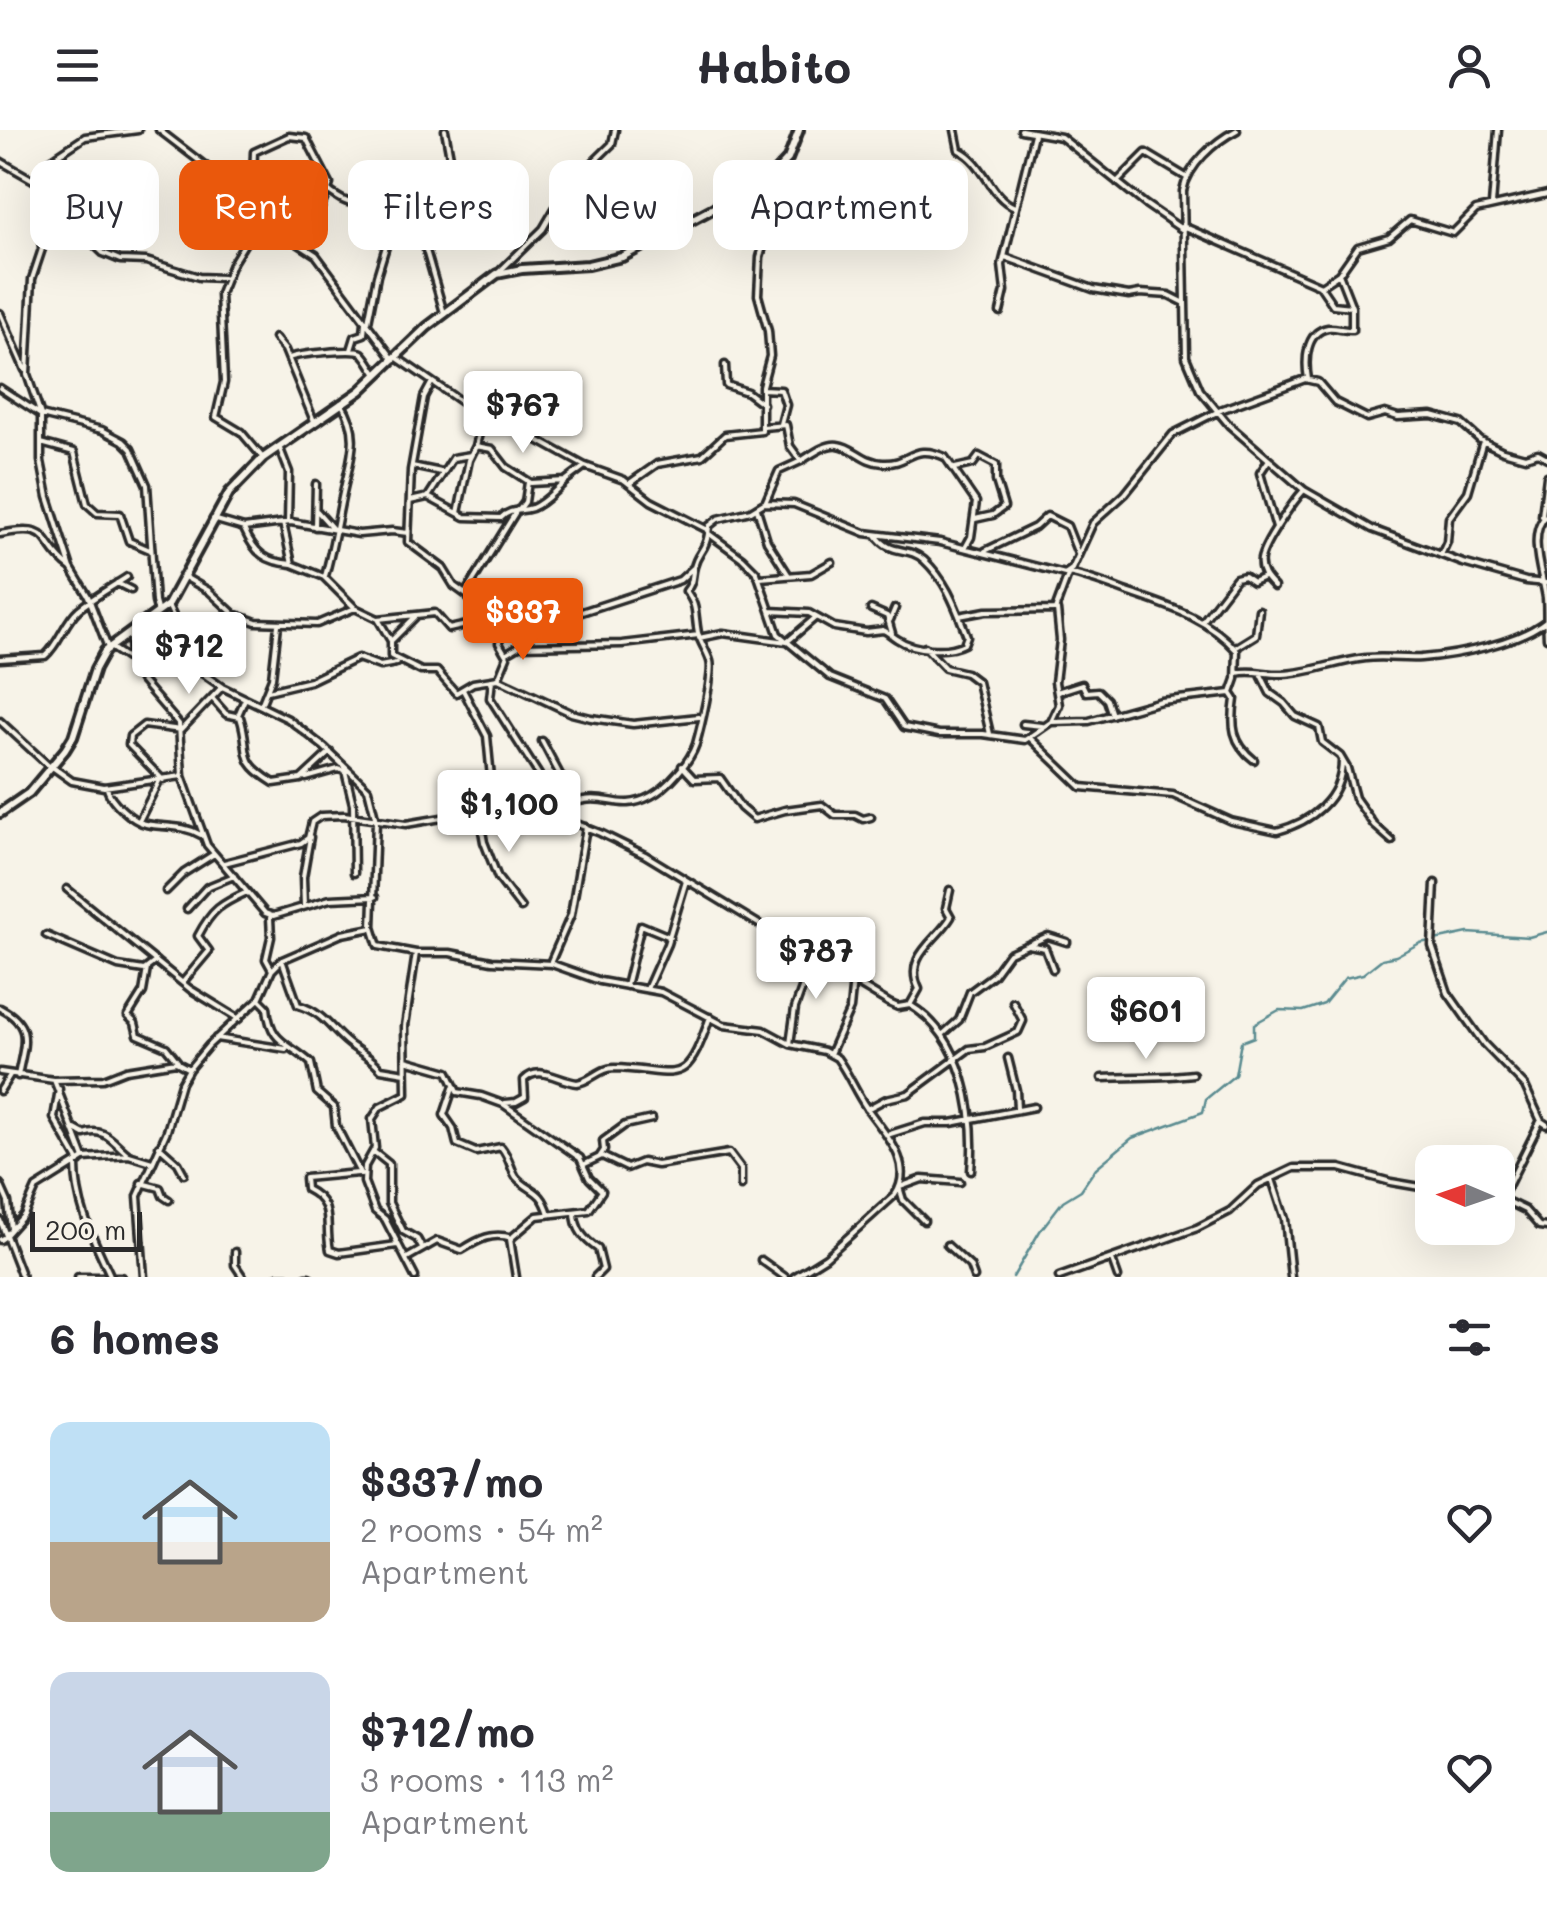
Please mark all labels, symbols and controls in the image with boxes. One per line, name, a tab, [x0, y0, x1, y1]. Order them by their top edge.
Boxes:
text: Habito	[696, 36, 851, 94]
icon: menu	[50, 38, 105, 93]
icon: person	[1442, 38, 1497, 93]
chip: Buy	[30, 160, 159, 250]
chip: Rent	[179, 160, 328, 250]
chip: Filters	[348, 160, 529, 250]
chip: New	[549, 160, 693, 250]
chip: Apartment	[713, 160, 968, 250]
pin: $767	[464, 371, 582, 456]
text: $767	[486, 382, 560, 424]
pin: $337	[464, 578, 582, 663]
text: $337	[485, 589, 561, 631]
pin: $712	[130, 612, 248, 697]
text: $712	[154, 623, 224, 665]
pin: $1,100	[428, 770, 590, 855]
text: $1,100	[459, 781, 559, 823]
pin: $787	[757, 917, 875, 1002]
text: $787	[778, 928, 854, 970]
pin: $601	[1087, 977, 1205, 1062]
text: $601	[1109, 988, 1183, 1030]
north arrow	[1415, 1145, 1515, 1245]
map controls	[1415, 1145, 1515, 1245]
scale bar	[30, 1207, 142, 1252]
text: 200 m	[45, 1211, 126, 1247]
text: 6 homes	[50, 1310, 220, 1365]
icon: filters	[1442, 1310, 1497, 1365]
text: $337/mo	[360, 1453, 543, 1508]
icon: home	[130, 1462, 250, 1582]
icon: heart	[1442, 1495, 1497, 1550]
text: 2 rooms · 54 m²	[360, 1508, 603, 1550]
text: Apartment	[360, 1550, 529, 1592]
text: $712/mo	[360, 1703, 535, 1758]
icon: home	[130, 1712, 250, 1832]
icon: heart	[1442, 1745, 1497, 1800]
text: 3 rooms · 113 m²	[360, 1758, 614, 1800]
text: Apartment	[360, 1800, 529, 1842]

